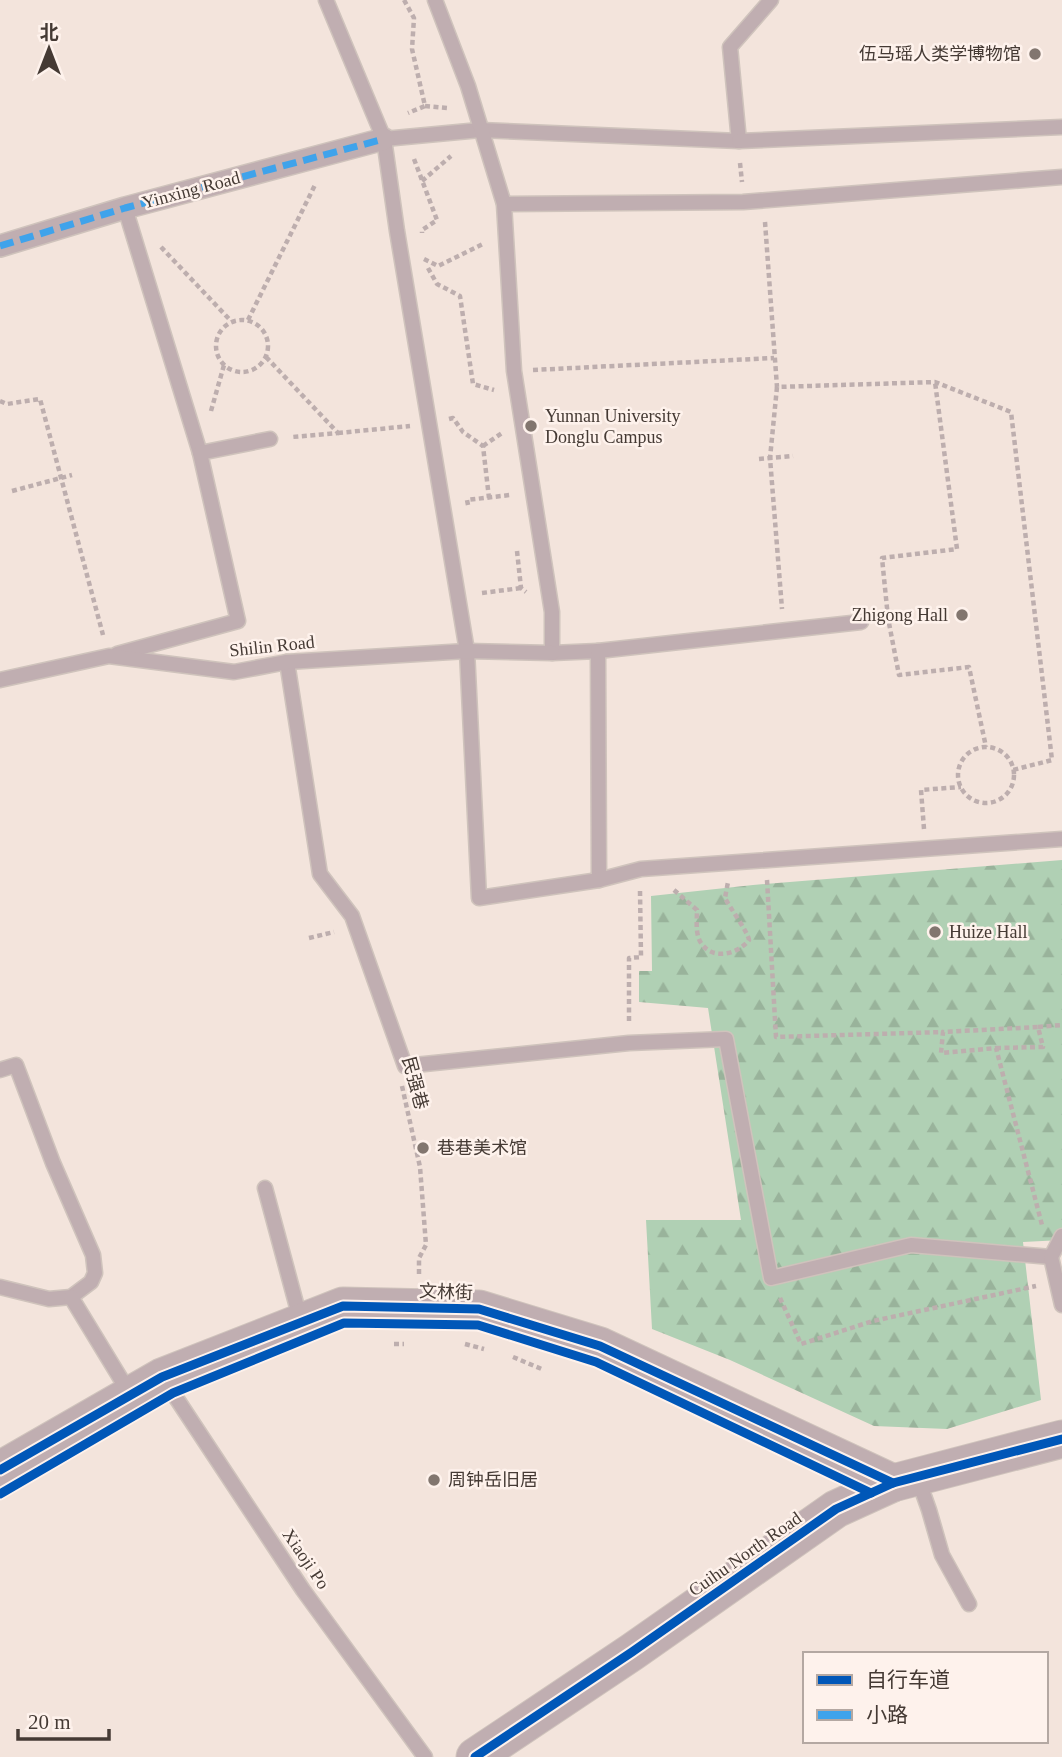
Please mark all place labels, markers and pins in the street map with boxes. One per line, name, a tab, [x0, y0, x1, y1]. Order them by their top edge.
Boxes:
place label: 伍马瑶人类学博物馆	[859, 44, 1021, 64]
marker: 伍马瑶人类学博物馆	[1027, 46, 1043, 62]
place label: Yunnan University Donglu Campus	[545, 406, 680, 447]
marker: Yunnan University Donglu Campus	[523, 418, 539, 434]
place label: Zhigong Hall	[852, 605, 948, 625]
marker: Zhigong Hall	[954, 607, 970, 623]
place label: Huize Hall	[949, 922, 1027, 942]
marker: Huize Hall	[927, 924, 943, 940]
place label: 巷巷美术馆	[437, 1138, 527, 1158]
marker: 巷巷美术馆	[415, 1140, 431, 1156]
place label: 周钟岳旧居	[448, 1470, 538, 1490]
marker: 周钟岳旧居	[426, 1472, 442, 1488]

